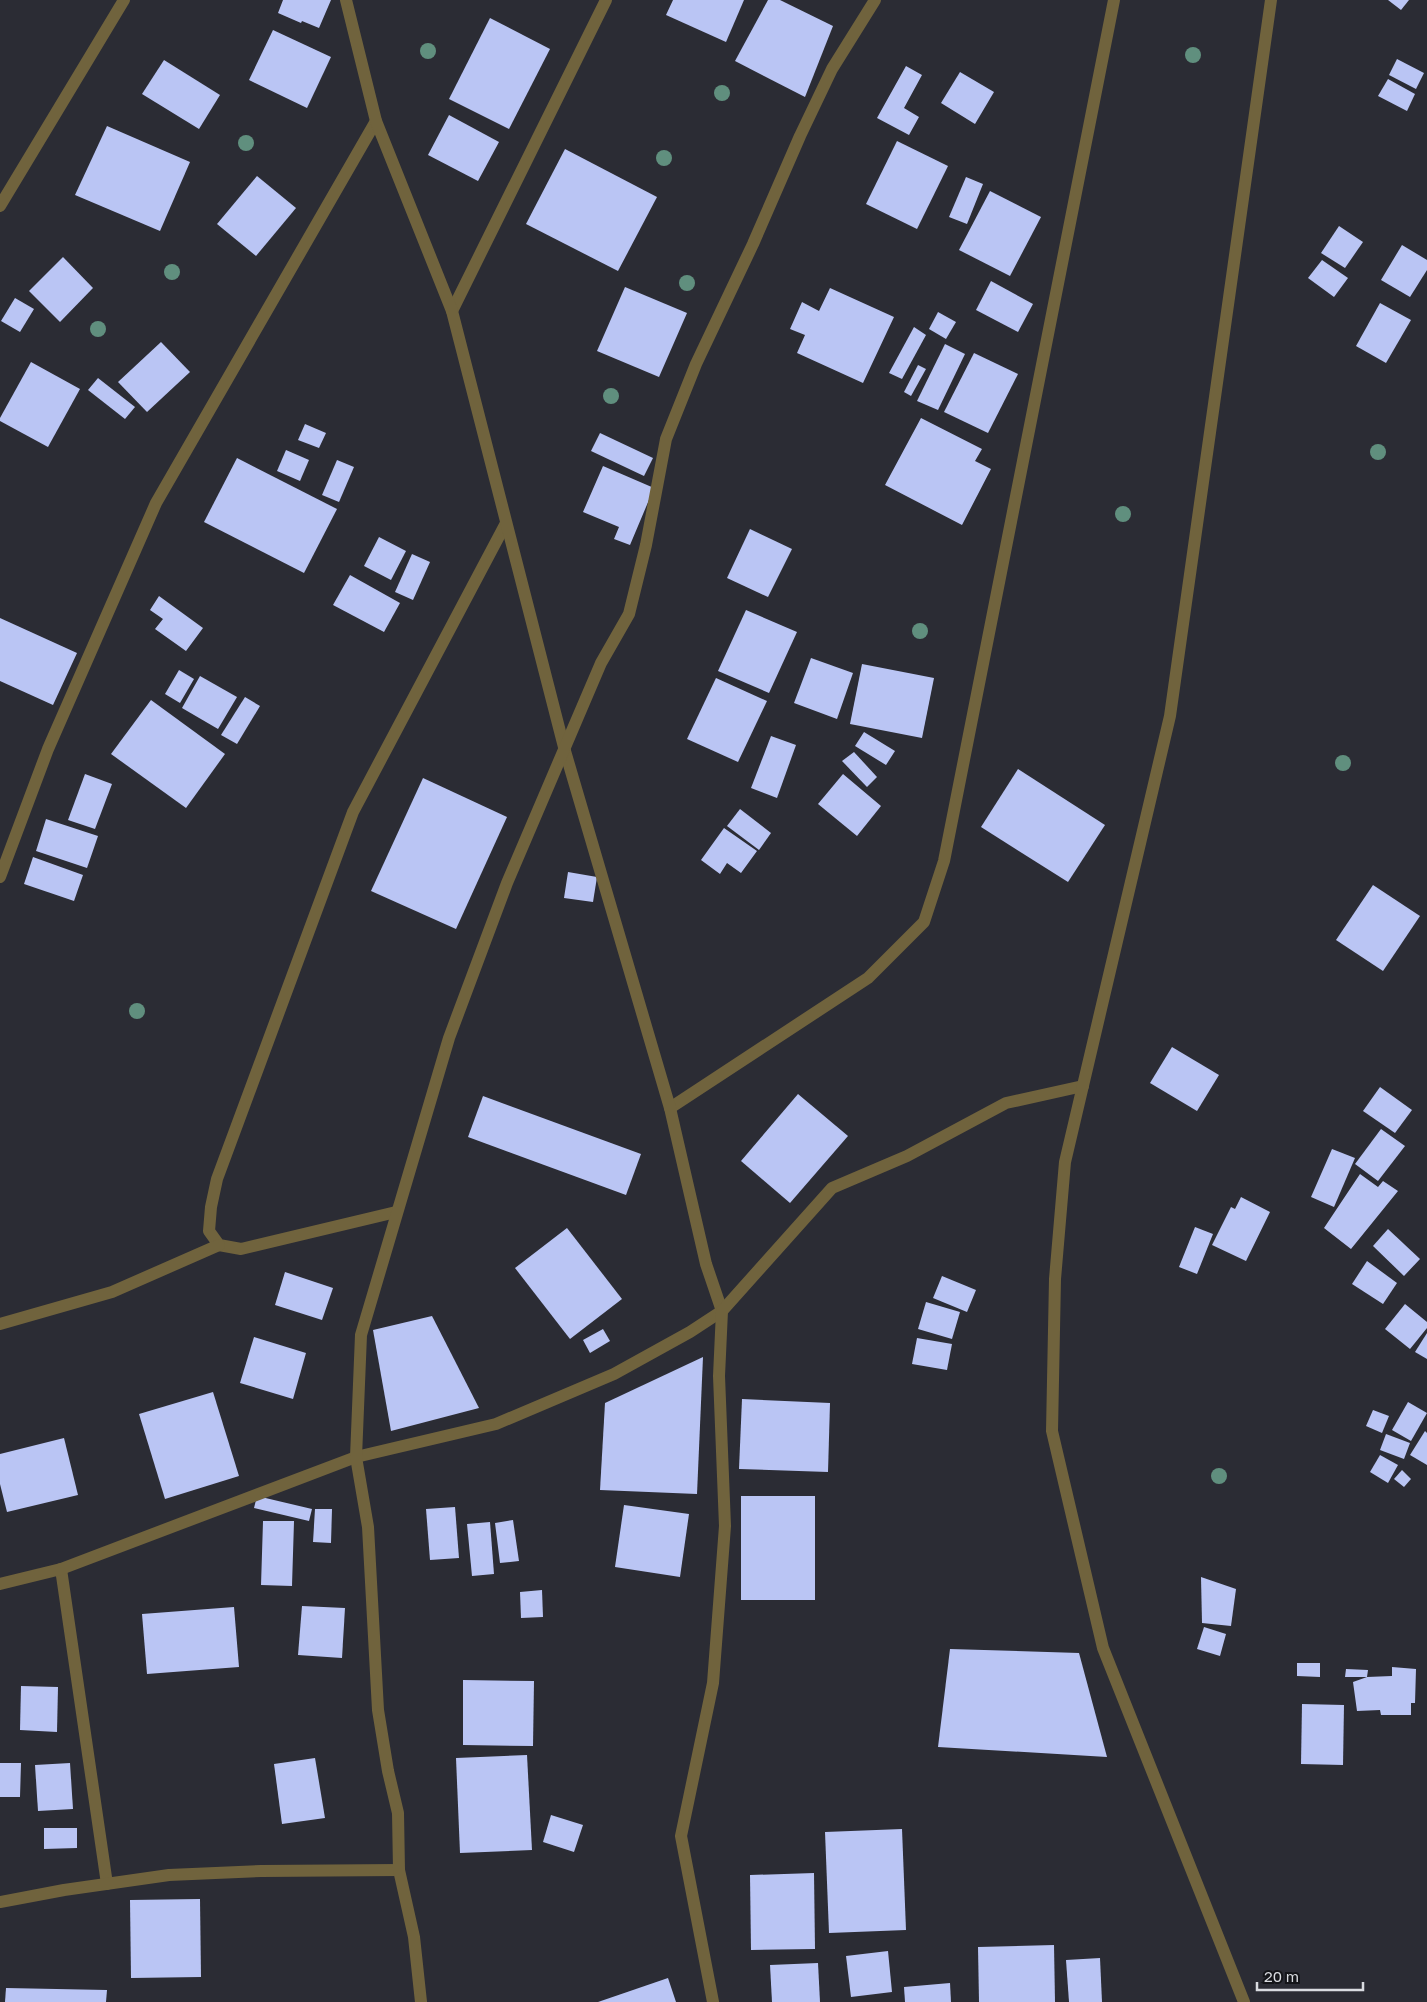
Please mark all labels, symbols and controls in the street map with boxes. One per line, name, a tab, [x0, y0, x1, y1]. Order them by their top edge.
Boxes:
scale bar	[1257, 1960, 1363, 1992]
text: 20 m	[1264, 1967, 1299, 1985]

